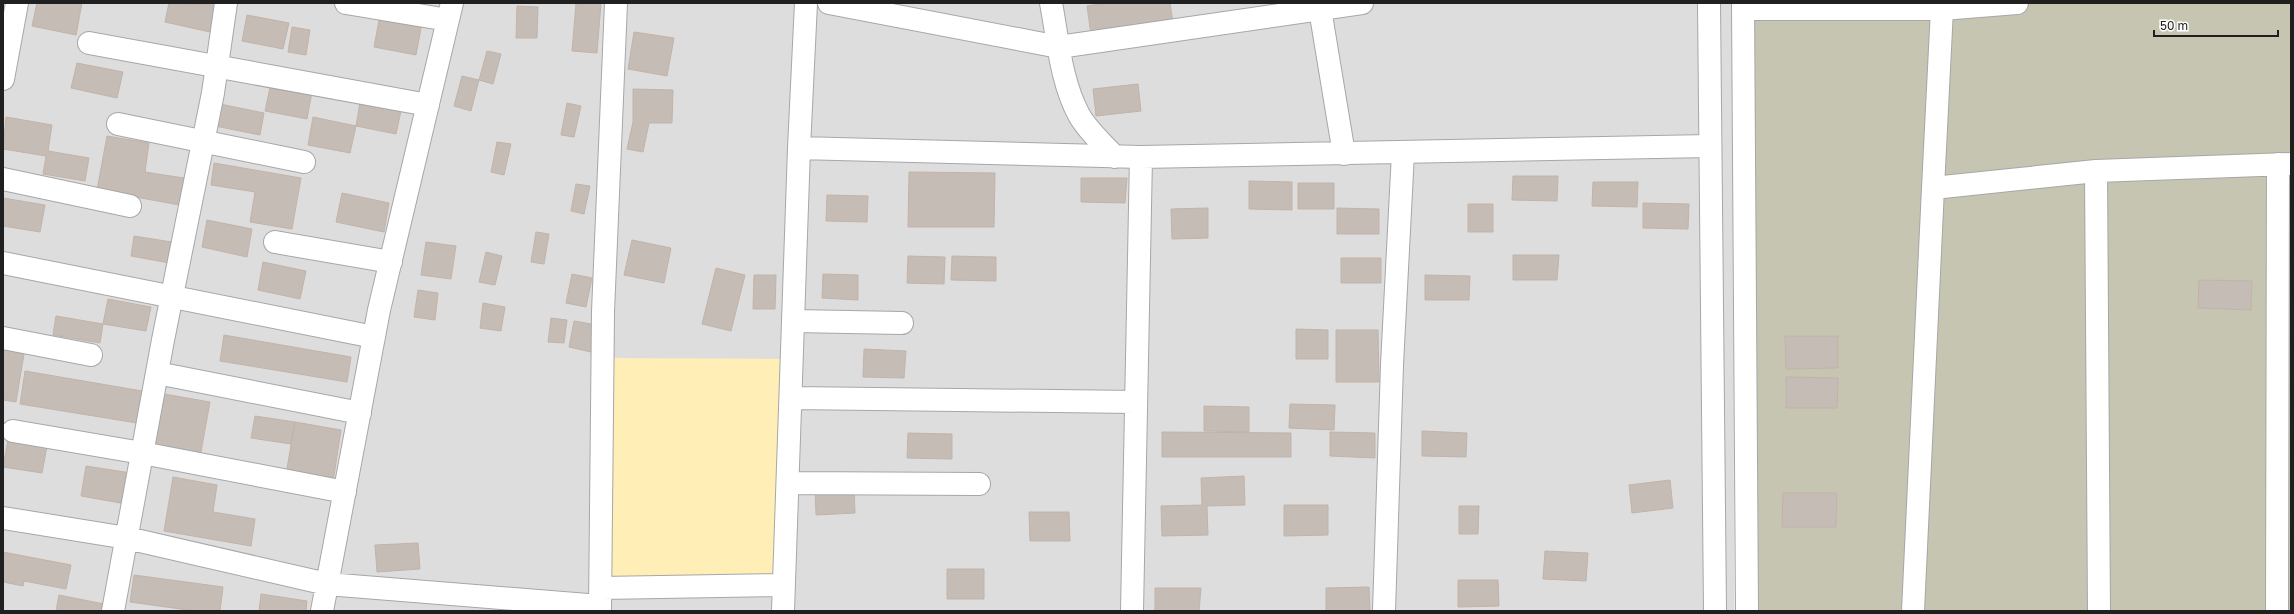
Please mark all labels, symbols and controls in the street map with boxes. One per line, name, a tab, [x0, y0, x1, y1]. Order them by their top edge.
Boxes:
scale bar	[2154, 12, 2278, 38]
text: 50 m	[2160, 18, 2188, 33]

